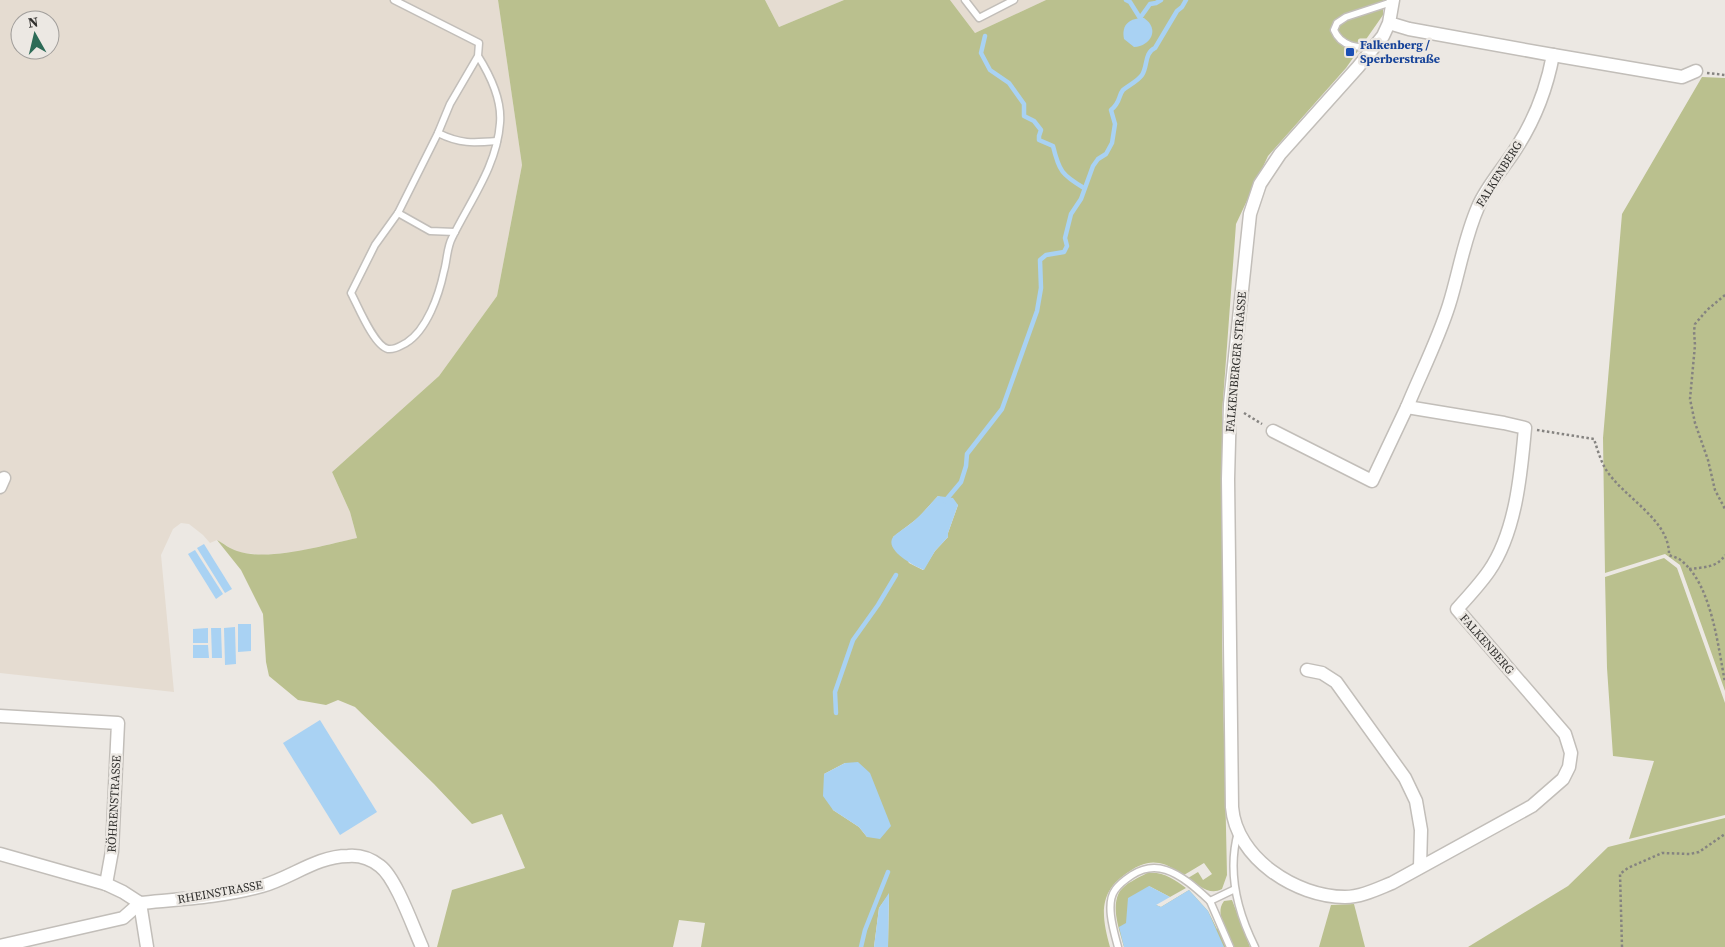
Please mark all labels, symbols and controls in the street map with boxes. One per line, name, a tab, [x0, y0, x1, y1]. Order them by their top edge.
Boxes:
north arrow	[10, 10, 60, 60]
text: N	[27, 12, 40, 33]
place label: Falkenberg / Sperberstraße	[1360, 37, 1440, 67]
marker: Falkenberg / Sperberstraße	[1344, 46, 1356, 58]
street label: FALKENBERG	[1472, 138, 1526, 210]
street label: FALKENBERGER STRASSE	[1222, 291, 1250, 433]
street label: FALKENBERG	[1456, 610, 1518, 678]
street label: RÖHRENSTRASSE	[103, 755, 125, 853]
street label: RHEINSTRASSE	[176, 877, 264, 907]

